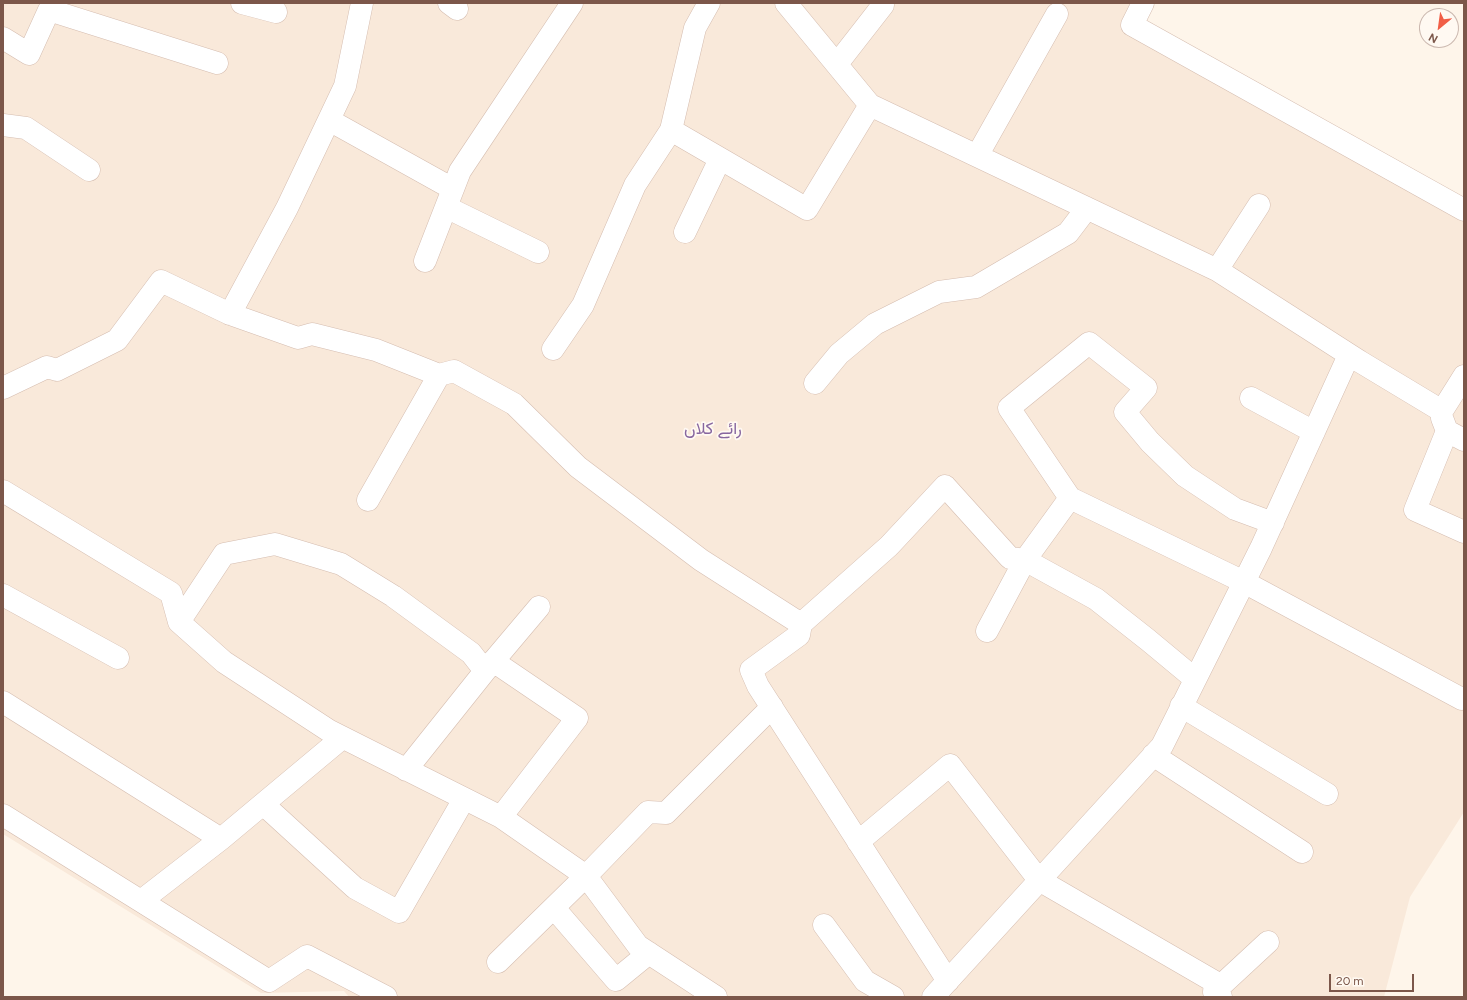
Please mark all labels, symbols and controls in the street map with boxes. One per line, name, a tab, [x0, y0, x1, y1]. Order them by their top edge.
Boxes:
north arrow	[1419, 8, 1459, 48]
text: N	[1427, 30, 1440, 46]
district label: رائے کلاں	[684, 419, 742, 439]
scale bar	[1331, 966, 1416, 992]
text: 20 m	[1336, 974, 1364, 988]

